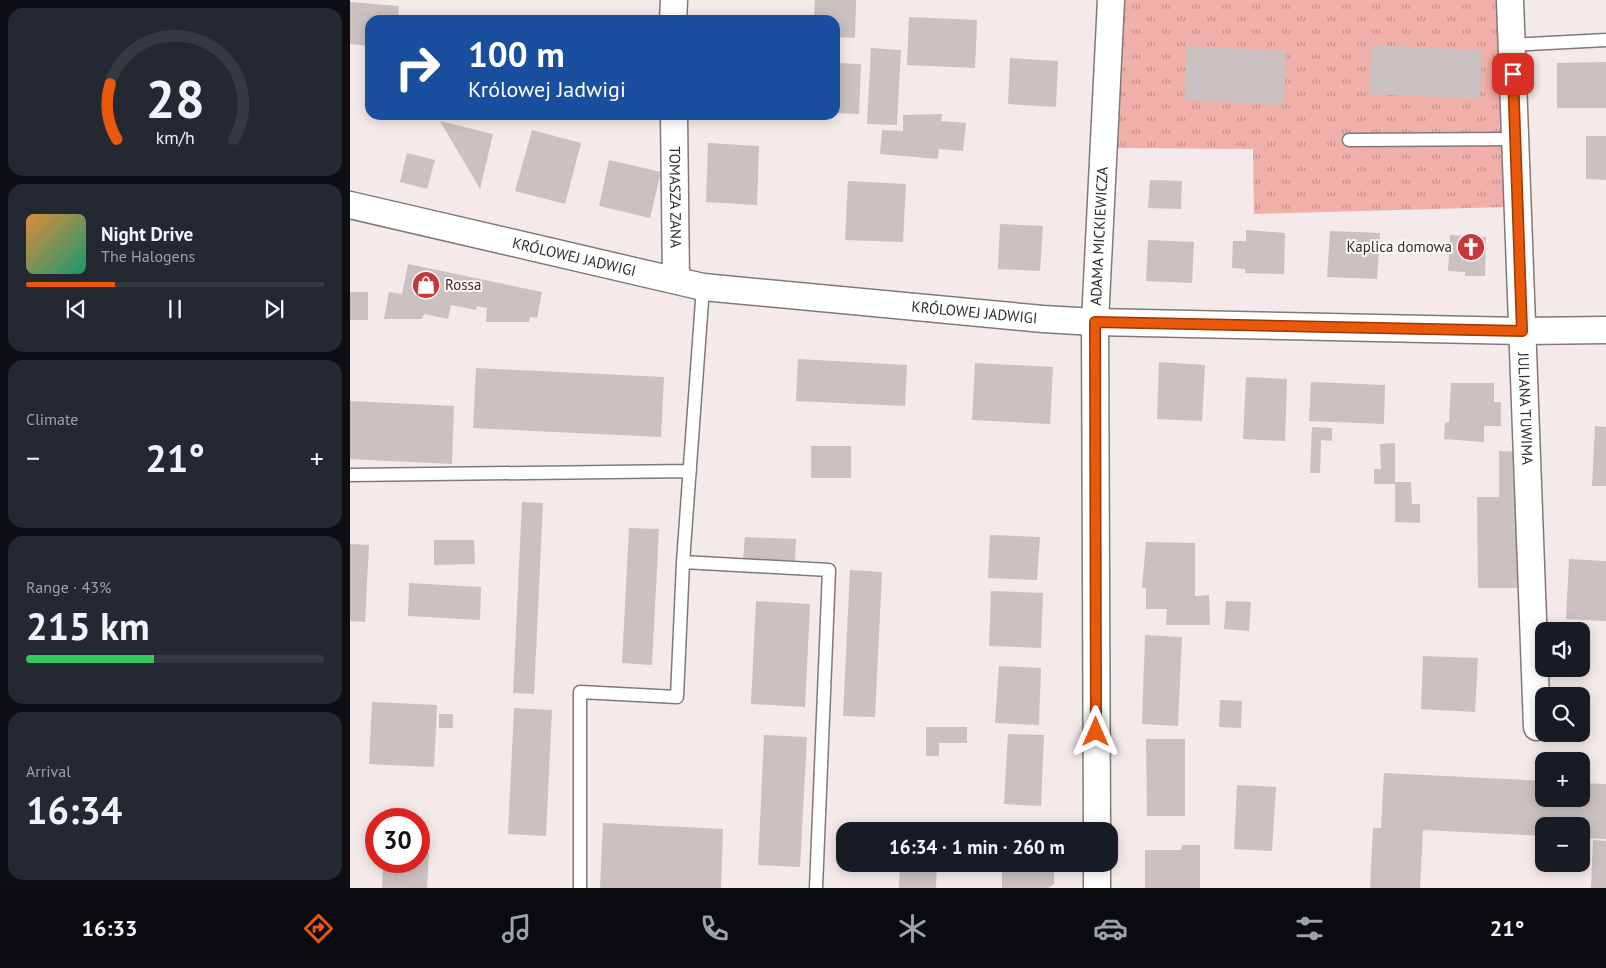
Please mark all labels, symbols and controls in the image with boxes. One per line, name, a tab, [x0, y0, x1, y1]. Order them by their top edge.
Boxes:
text: 100 m	[468, 31, 565, 77]
icon: right	[385, 35, 450, 100]
pin	[1492, 53, 1534, 95]
icon: arrive	[1499, 60, 1527, 88]
text: 28	[146, 65, 204, 132]
text: Królowej Jadwigi	[468, 75, 626, 103]
text: km/h	[155, 126, 195, 149]
street label: TOMASZA ZANA	[665, 146, 686, 248]
street label: ADAMA MICKIEWICZA	[1086, 166, 1112, 306]
text: Night Drive	[101, 222, 193, 246]
church icon: Kaplica domowa	[1456, 232, 1486, 262]
street label: KRÓLOWEJ JADWIGI	[510, 233, 638, 280]
place label: Kaplica domowa	[1346, 237, 1452, 256]
text: The Halogens	[101, 246, 195, 266]
shop icon: Rossa	[411, 270, 441, 300]
place label: Rossa	[445, 275, 481, 294]
icon: previous	[62, 295, 90, 323]
icon: pause	[161, 295, 189, 323]
icon: next	[260, 295, 288, 323]
street label: KRÓLOWEJ JADWIGI	[911, 297, 1038, 327]
street label: JULIANA TUWIMA	[1514, 351, 1537, 465]
text: Climate	[26, 409, 78, 429]
text: 21°	[145, 433, 205, 482]
text: −	[26, 439, 40, 476]
text: +	[310, 439, 324, 476]
text: Range · 43%	[26, 577, 111, 597]
text: 215 km	[26, 601, 150, 650]
map controls	[1535, 622, 1590, 872]
button: sound	[1535, 622, 1590, 677]
button: search	[1535, 687, 1590, 742]
position arrow	[1069, 705, 1121, 757]
button: +	[1535, 752, 1590, 807]
text: Arrival	[26, 761, 71, 781]
text: 16:34	[26, 785, 122, 834]
speed limit sign: 30	[365, 808, 430, 873]
button: −	[1535, 817, 1590, 872]
text: 16:34 · 1 min · 260 m	[889, 835, 1065, 859]
icon: directions	[301, 911, 336, 946]
icon: music	[499, 911, 534, 946]
icon: phone	[697, 911, 732, 946]
icon: climate	[895, 911, 930, 946]
icon: car	[1093, 911, 1128, 946]
icon: filters	[1292, 911, 1327, 946]
text: 16:33	[82, 914, 137, 942]
text: 21°	[1490, 914, 1524, 942]

